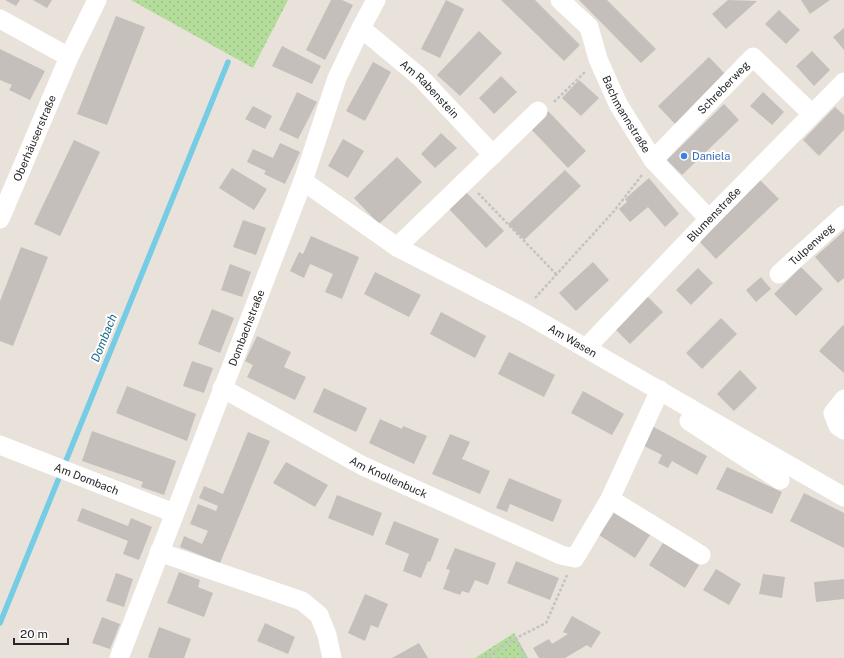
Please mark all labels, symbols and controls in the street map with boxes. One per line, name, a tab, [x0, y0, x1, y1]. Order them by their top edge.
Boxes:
street label: Am Rabenstein	[398, 57, 461, 121]
street label: Schreberweg	[695, 59, 752, 116]
street label: Bachmannstraße	[600, 74, 653, 155]
street label: Oberhäuserstraße	[11, 93, 58, 183]
place label: Daniela	[692, 150, 730, 162]
marker: Daniela	[679, 151, 689, 161]
street label: Blumenstraße	[685, 184, 743, 244]
street label: Tulpenweg	[787, 221, 837, 268]
street label: Dombachstraße	[226, 288, 267, 368]
water label: Dombach	[88, 312, 120, 364]
street label: Am Wasen	[546, 322, 599, 359]
street label: Am Knollenbuck	[348, 454, 429, 500]
street label: Am Dombach	[53, 461, 121, 497]
scale bar	[14, 620, 68, 646]
text: 20 m	[20, 627, 48, 641]

